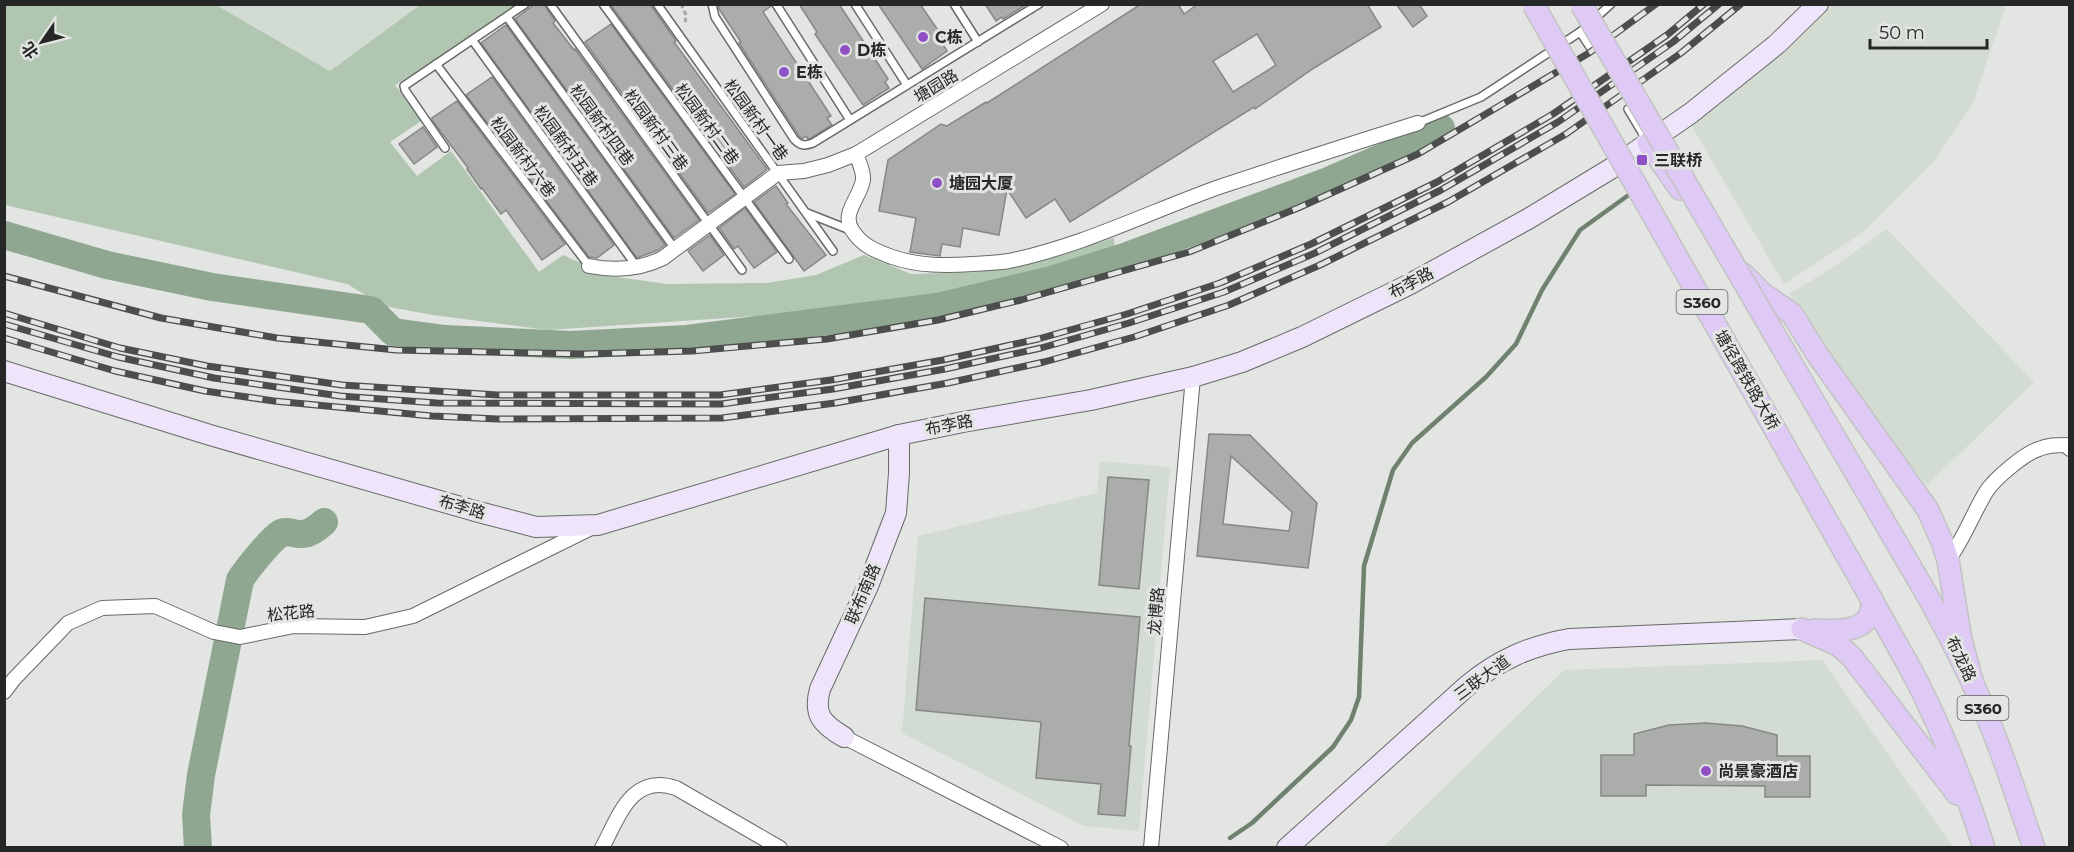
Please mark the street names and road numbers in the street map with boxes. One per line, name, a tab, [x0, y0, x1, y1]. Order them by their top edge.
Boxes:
street label: 塘园路	[911, 65, 961, 107]
street label: 松园新村一巷	[720, 76, 792, 164]
street label: 松园新村二巷	[671, 80, 743, 168]
street label: 松园新村四巷	[566, 81, 638, 169]
street label: 松园新村三巷	[620, 86, 692, 174]
street label: 松园新村五巷	[530, 102, 602, 190]
street label: 松园新村六巷	[487, 113, 559, 201]
street label: 布李路	[1385, 263, 1437, 303]
road number: S360	[1676, 290, 1728, 314]
street label: 塘径跨铁路大桥	[1711, 327, 1783, 433]
street label: 布李路	[924, 411, 974, 439]
street label: 布李路	[436, 491, 488, 523]
street label: 联布南路	[842, 561, 884, 627]
street label: 龙博路	[1144, 586, 1168, 636]
street label: 松花路	[266, 601, 316, 625]
street label: 布龙路	[1942, 633, 1980, 685]
street label: 三联大道	[1451, 652, 1513, 704]
road number: S360	[1958, 696, 2008, 720]

